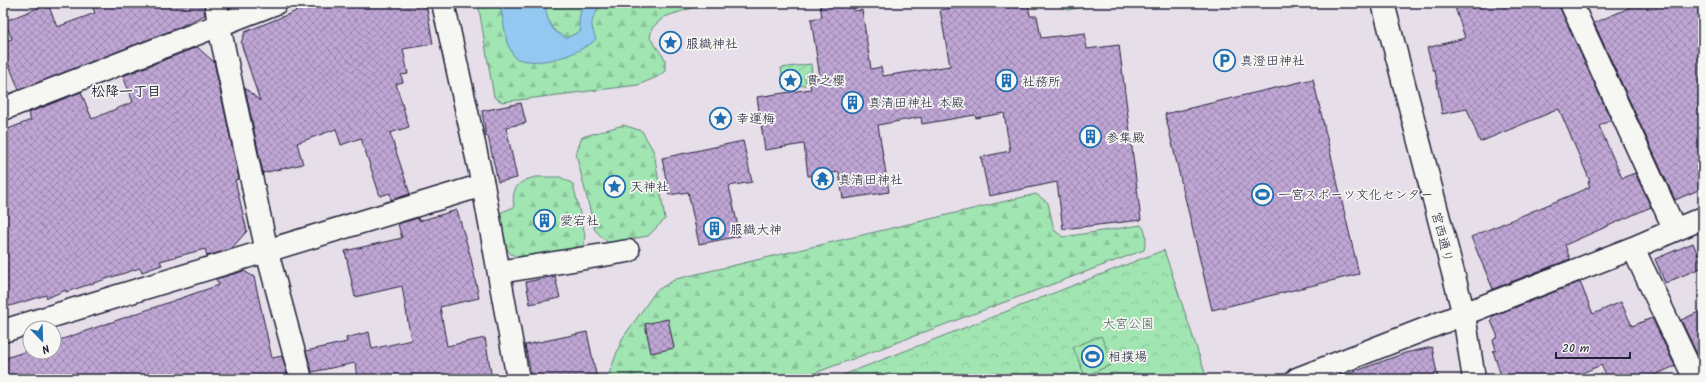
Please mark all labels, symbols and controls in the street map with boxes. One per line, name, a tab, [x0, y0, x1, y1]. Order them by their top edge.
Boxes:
place icon: 服織神社	[657, 30, 683, 56]
place label: 服織神社	[686, 34, 738, 55]
parking icon: 真澄田神社	[1211, 47, 1237, 73]
place label: 真澄田神社	[1240, 51, 1305, 72]
place icon: 貫之櫻	[778, 67, 804, 93]
building icon: 社務所	[993, 68, 1019, 94]
place label: 貫之櫻	[806, 71, 845, 92]
place label: 社務所	[1022, 72, 1061, 93]
district label: 松降一丁目	[91, 81, 161, 103]
building icon: 真清田神社 本殿	[839, 89, 865, 115]
place label: 真清田神社 本殿	[868, 93, 964, 114]
place icon: 幸運梅	[707, 105, 733, 131]
place label: 幸運梅	[736, 109, 775, 130]
building icon: 参集殿	[1078, 124, 1104, 150]
place label: 参集殿	[1106, 128, 1145, 149]
temple icon: 真清田神社	[810, 166, 836, 192]
place label: 真清田神社	[838, 170, 903, 191]
place icon: 天神社	[602, 173, 628, 199]
place label: 天神社	[630, 177, 669, 198]
sports icon: 一宮スポーツ文化センター	[1249, 181, 1275, 207]
place label: 一宮スポーツ文化センター	[1278, 185, 1433, 206]
building icon: 愛宕社	[531, 207, 557, 233]
street label: 宮西通り	[1425, 210, 1458, 265]
place label: 愛宕社	[560, 211, 599, 232]
building icon: 服織大神	[701, 216, 727, 242]
place label: 服織大神	[730, 220, 782, 241]
park label: 大宮公園	[1102, 314, 1154, 335]
north arrow	[22, 320, 62, 360]
scale bar	[1556, 334, 1630, 360]
text: N	[39, 339, 52, 358]
text: 20 m	[1562, 339, 1590, 358]
sports icon: 相撲場	[1080, 343, 1106, 369]
place label: 相撲場	[1108, 347, 1147, 368]

